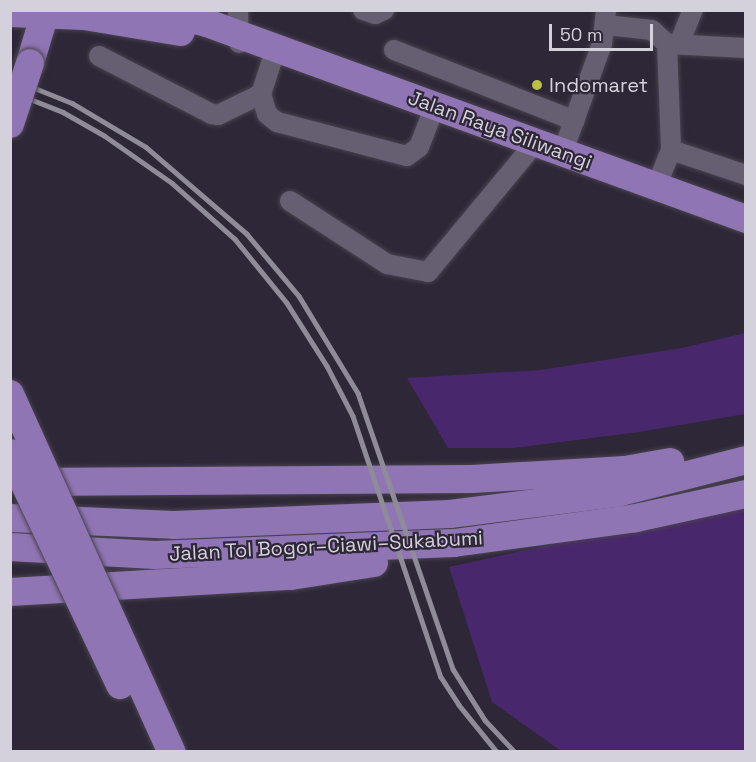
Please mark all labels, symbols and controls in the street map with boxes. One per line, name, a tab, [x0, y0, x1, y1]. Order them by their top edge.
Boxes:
scale bar	[552, 12, 656, 50]
text: 50 m	[560, 23, 602, 46]
place label: Indomaret	[549, 73, 648, 97]
marker: Indomaret	[530, 78, 544, 92]
street label: Jalan Raya Siliwangi	[405, 86, 595, 174]
street label: Jalan Tol Bogor–Ciawi–Sukabumi	[168, 526, 484, 566]

